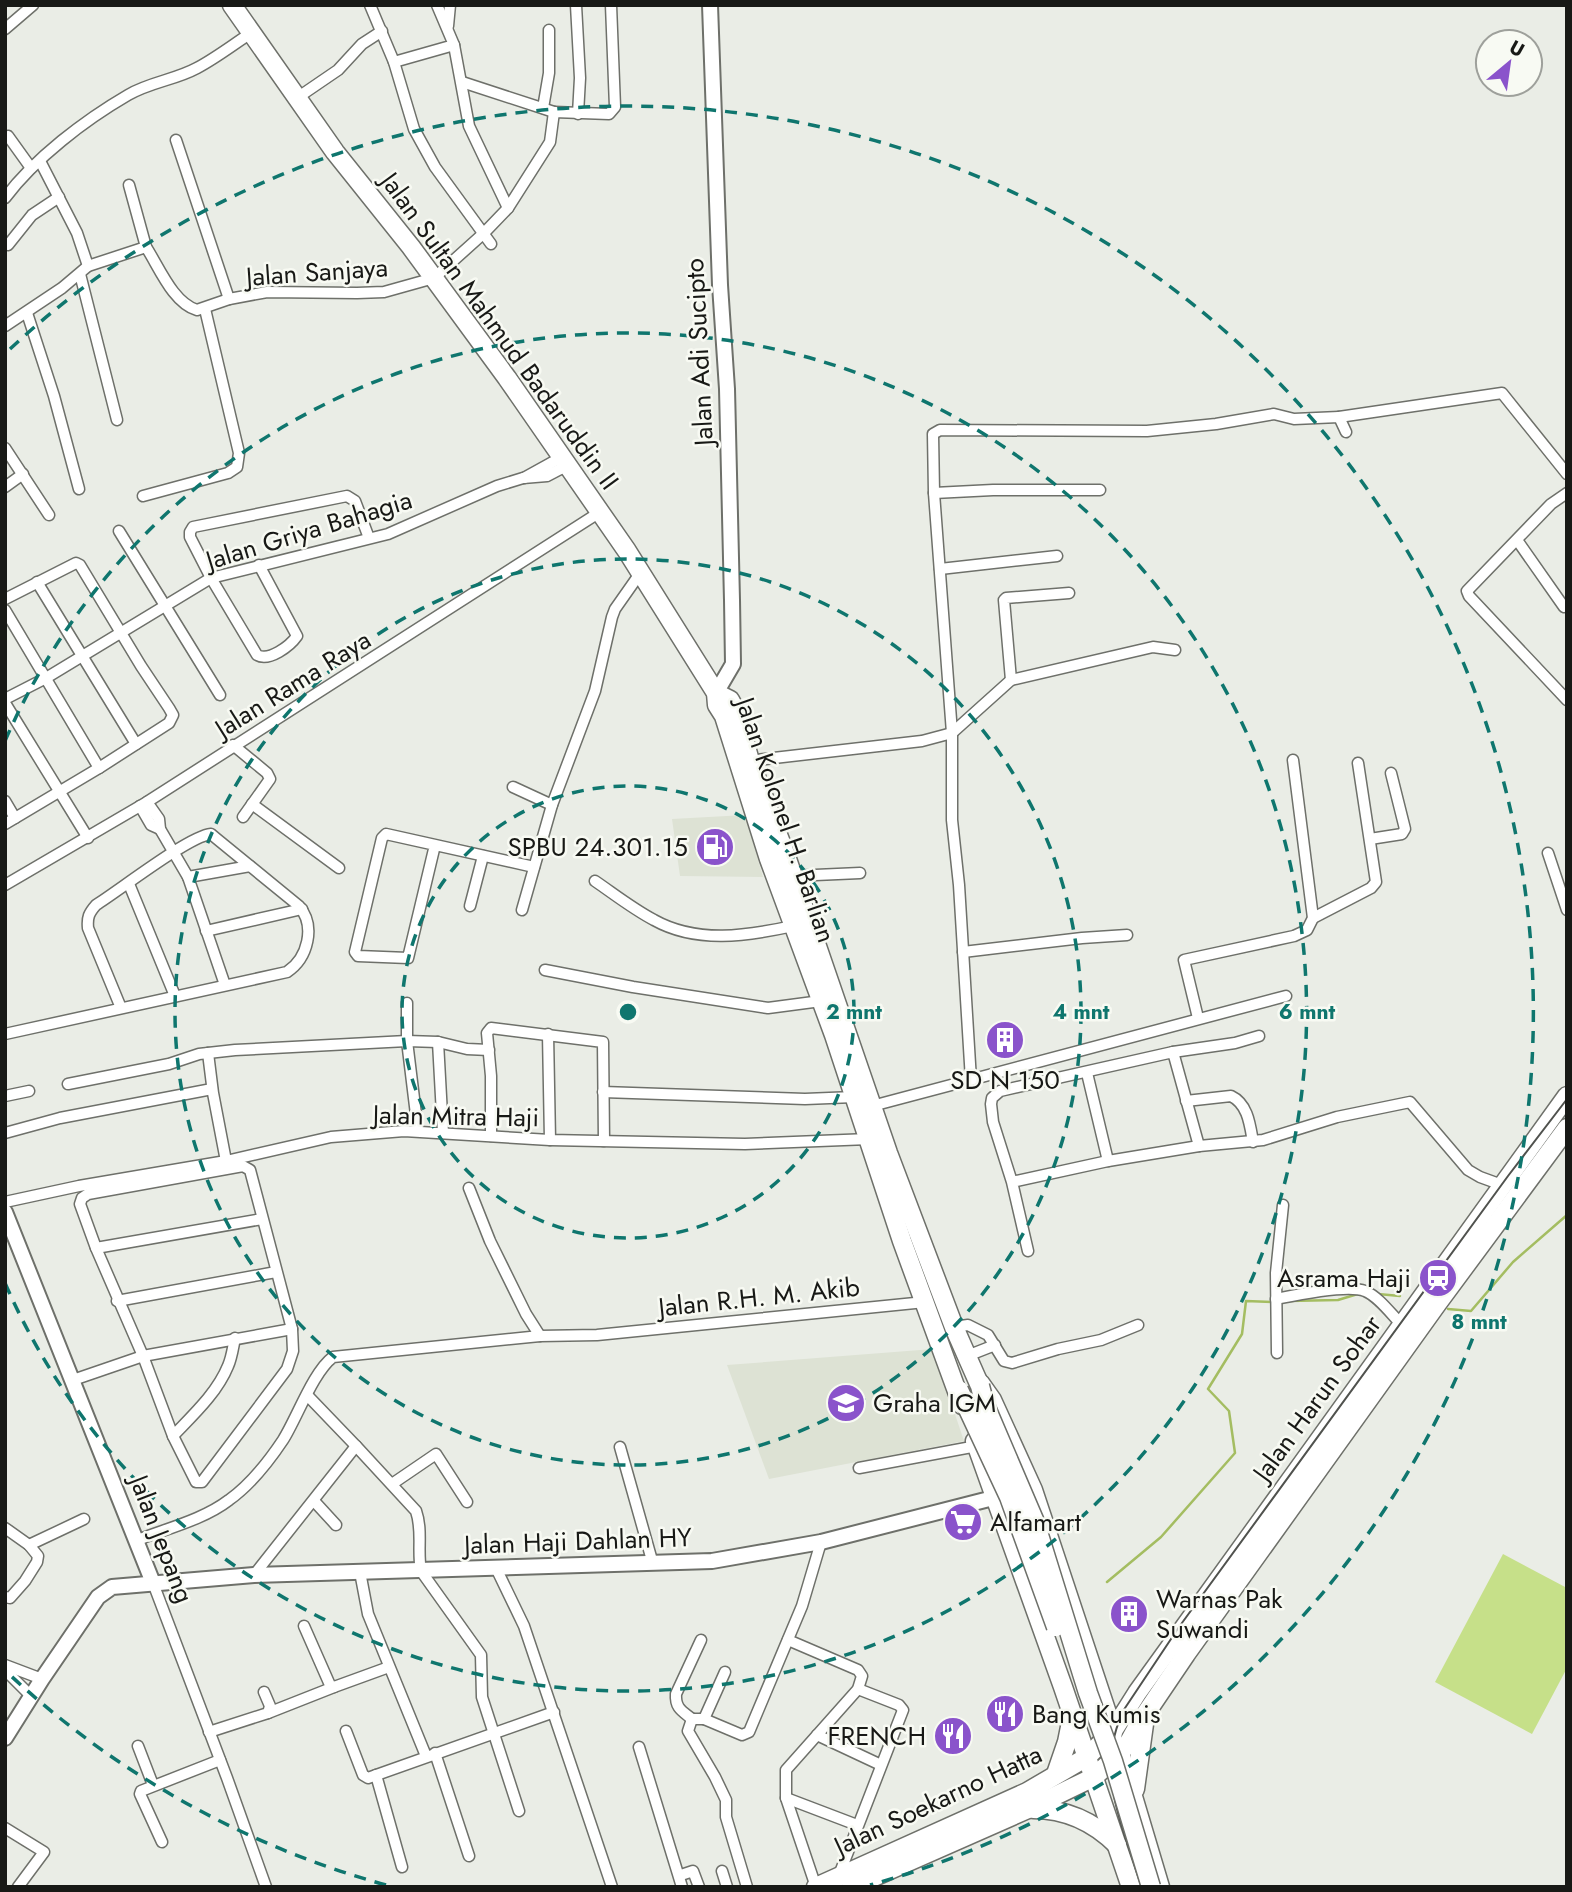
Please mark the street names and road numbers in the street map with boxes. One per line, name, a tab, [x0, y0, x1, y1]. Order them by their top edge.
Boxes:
street label: Jalan Sultan Mahmud Badaruddin II	[370, 162, 628, 498]
street label: Jalan Sanjaya	[242, 248, 389, 296]
street label: Jalan Adi Sucipto	[675, 257, 723, 450]
street label: Jalan Griya Bahagia	[198, 481, 417, 580]
street label: Jalan Rama Raya	[205, 621, 378, 749]
street label: Jalan Kolonel H. Barlian	[725, 690, 846, 948]
street label: Jalan Mitra Haji	[370, 1095, 539, 1136]
street label: Jalan R.H. M. Akib	[654, 1268, 861, 1327]
street label: Jalan Harun Sohar	[1242, 1307, 1390, 1491]
street label: Jalan Jepang	[119, 1467, 204, 1608]
street label: Jalan Haji Dahlan HY	[461, 1518, 693, 1564]
street label: Jalan Soekarno Hatta	[825, 1735, 1048, 1866]

